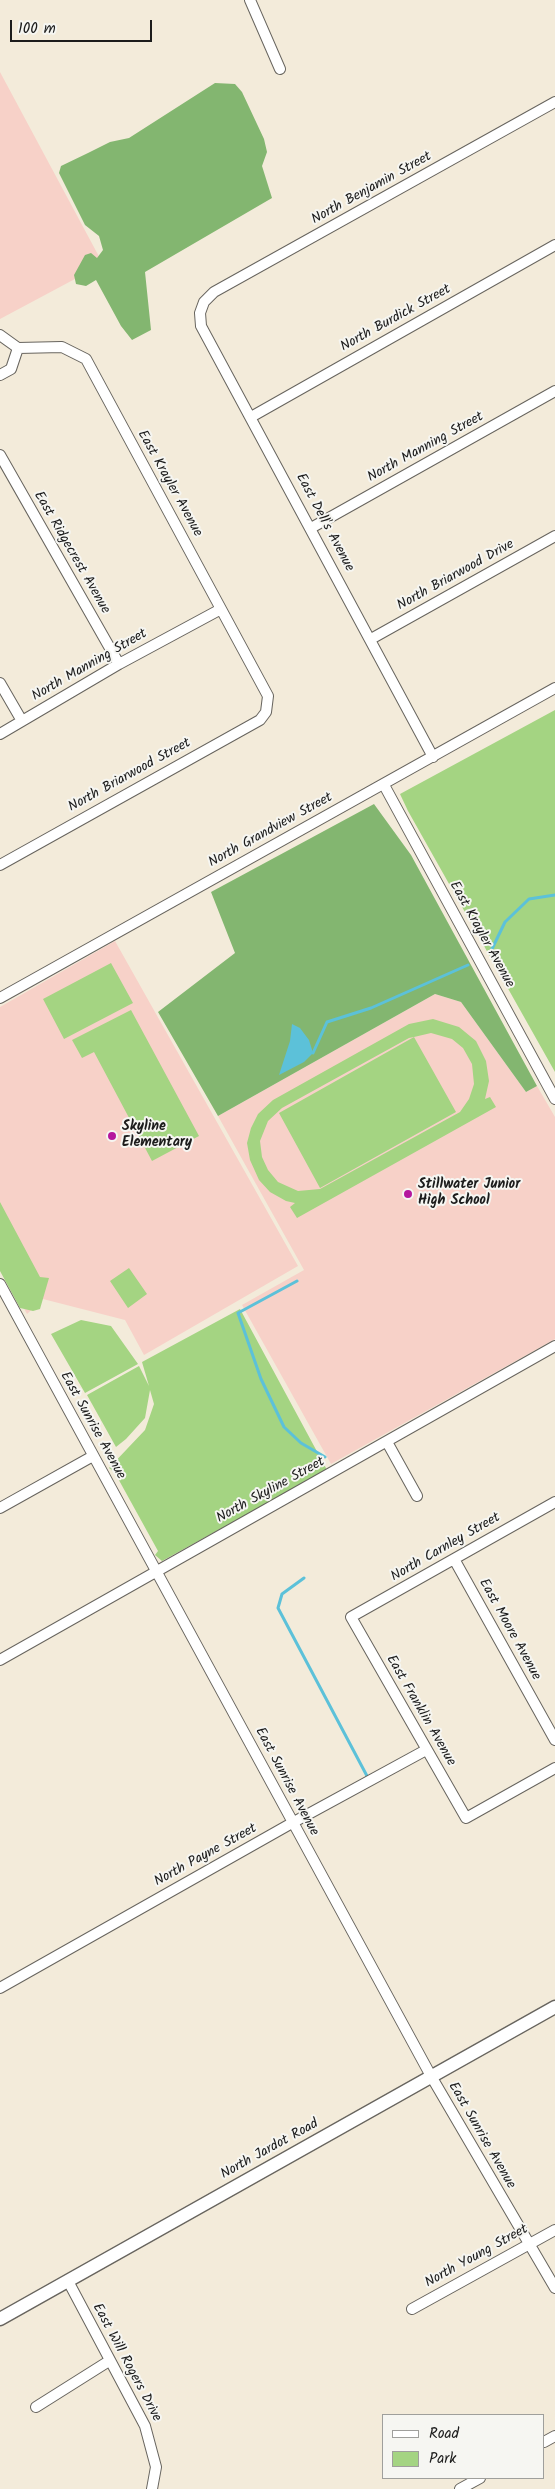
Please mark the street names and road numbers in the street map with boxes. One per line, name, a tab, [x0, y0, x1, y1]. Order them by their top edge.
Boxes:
street label: North Benjamin Street	[309, 149, 435, 229]
street label: North Burdick Street	[338, 282, 454, 356]
street label: North Manning Street	[365, 409, 487, 487]
street label: East Krayler Avenue	[133, 428, 205, 540]
street label: East Dell's Avenue	[291, 471, 357, 575]
street label: East Ridgecrest Avenue	[29, 489, 113, 617]
street label: North Briarwood Drive	[395, 537, 517, 615]
street label: North Manning Street	[29, 626, 151, 706]
street label: North Briarwood Street	[66, 735, 194, 817]
street label: North Grandview Street	[206, 790, 336, 872]
street label: East Krayler Avenue	[445, 879, 517, 991]
street label: East Sunrise Avenue	[55, 1369, 129, 1483]
street label: North Skyline Street	[214, 1454, 328, 1528]
street label: North Carnley Street	[388, 1510, 504, 1586]
street label: East Moore Avenue	[474, 1576, 544, 1684]
street label: East Franklin Avenue	[381, 1653, 459, 1769]
street label: East Sunrise Avenue	[250, 1725, 322, 1839]
street label: North Payne Street	[152, 1821, 260, 1891]
street label: East Sunrise Avenue	[444, 2080, 518, 2192]
street label: North Jardot Road	[218, 2116, 322, 2184]
street label: North Young Street	[422, 2222, 532, 2292]
street label: East Will Rogers Drive	[88, 2301, 164, 2425]

